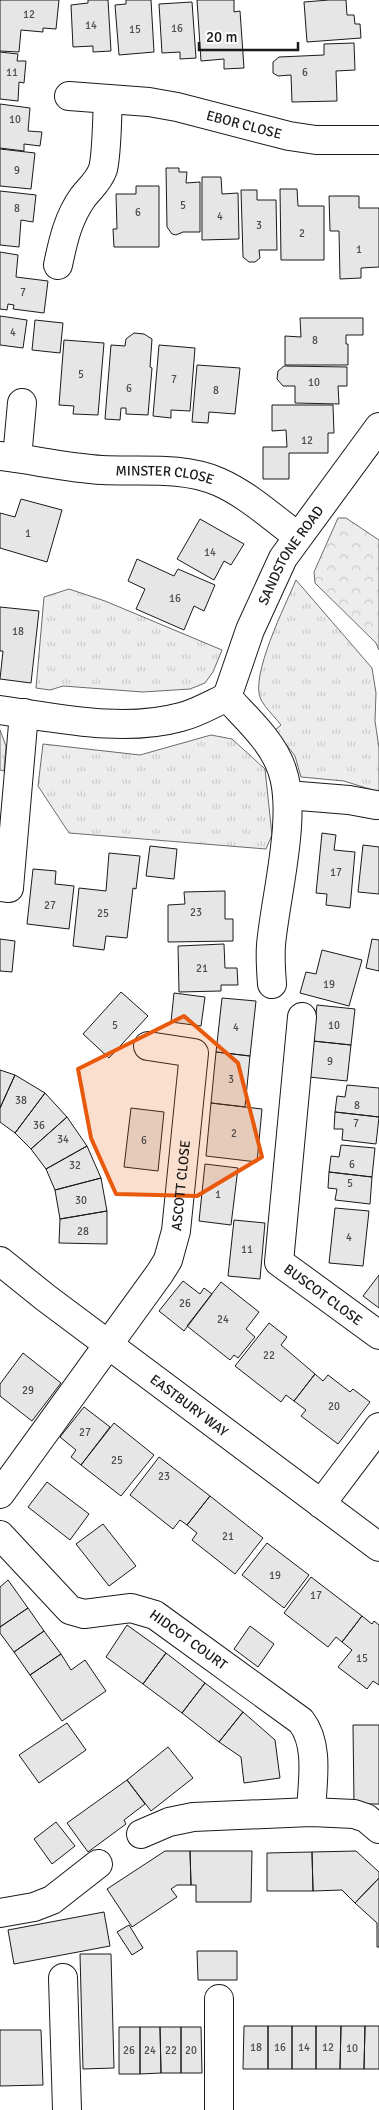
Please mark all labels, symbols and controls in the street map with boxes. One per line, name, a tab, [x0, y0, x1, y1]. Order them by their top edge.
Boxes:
house number: 12	[23, 8, 35, 21]
house number: 14	[85, 19, 97, 32]
scale bar	[199, 20, 298, 52]
house number: 16	[171, 22, 183, 35]
house number: 15	[129, 23, 141, 36]
text: 20 m	[206, 28, 237, 46]
house number: 11	[6, 66, 18, 79]
house number: 6	[302, 66, 308, 79]
street label: EBOR CLOSE	[205, 106, 284, 142]
house number: 10	[9, 113, 21, 126]
house number: 9	[14, 164, 20, 177]
house number: 5	[180, 199, 186, 212]
house number: 8	[14, 202, 20, 215]
house number: 6	[135, 206, 141, 219]
house number: 4	[217, 210, 223, 223]
house number: 3	[256, 219, 262, 232]
house number: 2	[299, 227, 305, 240]
house number: 1	[356, 243, 362, 256]
house number: 7	[20, 286, 26, 299]
house number: 4	[10, 326, 16, 339]
house number: 8	[312, 334, 318, 347]
house number: 5	[78, 368, 84, 381]
house number: 7	[171, 373, 177, 386]
house number: 10	[308, 376, 320, 389]
house number: 6	[126, 382, 132, 395]
house number: 8	[213, 384, 219, 397]
house number: 12	[301, 434, 313, 447]
street label: MINSTER CLOSE	[115, 462, 216, 488]
street label: SANDSTONE ROAD	[254, 502, 327, 607]
house number: 1	[25, 527, 31, 540]
house number: 14	[204, 546, 216, 559]
house number: 16	[169, 592, 181, 605]
house number: 18	[12, 625, 24, 638]
house number: 17	[330, 866, 342, 879]
house number: 27	[44, 899, 56, 912]
house number: 23	[190, 906, 202, 919]
house number: 25	[97, 907, 109, 920]
house number: 21	[196, 962, 208, 975]
house number: 19	[323, 978, 335, 991]
house number: 5	[112, 1019, 118, 1032]
house number: 10	[328, 1019, 340, 1032]
house number: 4	[233, 1021, 239, 1034]
house number: 9	[327, 1055, 333, 1068]
house number: 3	[228, 1073, 234, 1086]
house number: 38	[15, 1094, 27, 1107]
house number: 8	[354, 1099, 360, 1112]
house number: 7	[353, 1117, 359, 1130]
house number: 36	[33, 1119, 45, 1132]
house number: 2	[231, 1127, 237, 1140]
house number: 34	[57, 1133, 69, 1146]
house number: 6	[141, 1134, 147, 1147]
street label: ASCOTT CLOSE	[168, 1139, 194, 1232]
house number: 6	[349, 1158, 355, 1171]
house number: 32	[69, 1159, 81, 1172]
house number: 5	[347, 1177, 353, 1190]
house number: 1	[215, 1188, 221, 1201]
house number: 30	[75, 1194, 87, 1207]
house number: 28	[77, 1225, 89, 1238]
house number: 4	[346, 1231, 352, 1244]
house number: 11	[241, 1243, 253, 1256]
street label: BUSCOT CLOSE	[281, 1260, 366, 1329]
house number: 26	[179, 1297, 191, 1310]
house number: 24	[217, 1313, 229, 1326]
house number: 22	[263, 1349, 275, 1362]
street label: EASTBURY WAY	[147, 1370, 232, 1440]
house number: 29	[22, 1384, 34, 1397]
house number: 20	[328, 1400, 340, 1413]
house number: 27	[79, 1426, 91, 1439]
house number: 25	[111, 1454, 123, 1467]
house number: 23	[158, 1470, 170, 1483]
house number: 21	[222, 1530, 234, 1543]
house number: 19	[269, 1569, 281, 1582]
house number: 17	[310, 1589, 322, 1602]
street label: HIDCOT COURT	[146, 1605, 231, 1673]
house number: 15	[356, 1652, 368, 1665]
house number: 18	[250, 2041, 262, 2054]
house number: 16	[274, 2041, 286, 2054]
house number: 14	[298, 2041, 310, 2054]
house number: 12	[322, 2041, 334, 2054]
house number: 10	[346, 2042, 358, 2055]
house number: 26	[123, 2044, 135, 2057]
house number: 24	[144, 2044, 156, 2057]
house number: 22	[165, 2044, 177, 2057]
house number: 20	[185, 2044, 197, 2057]

